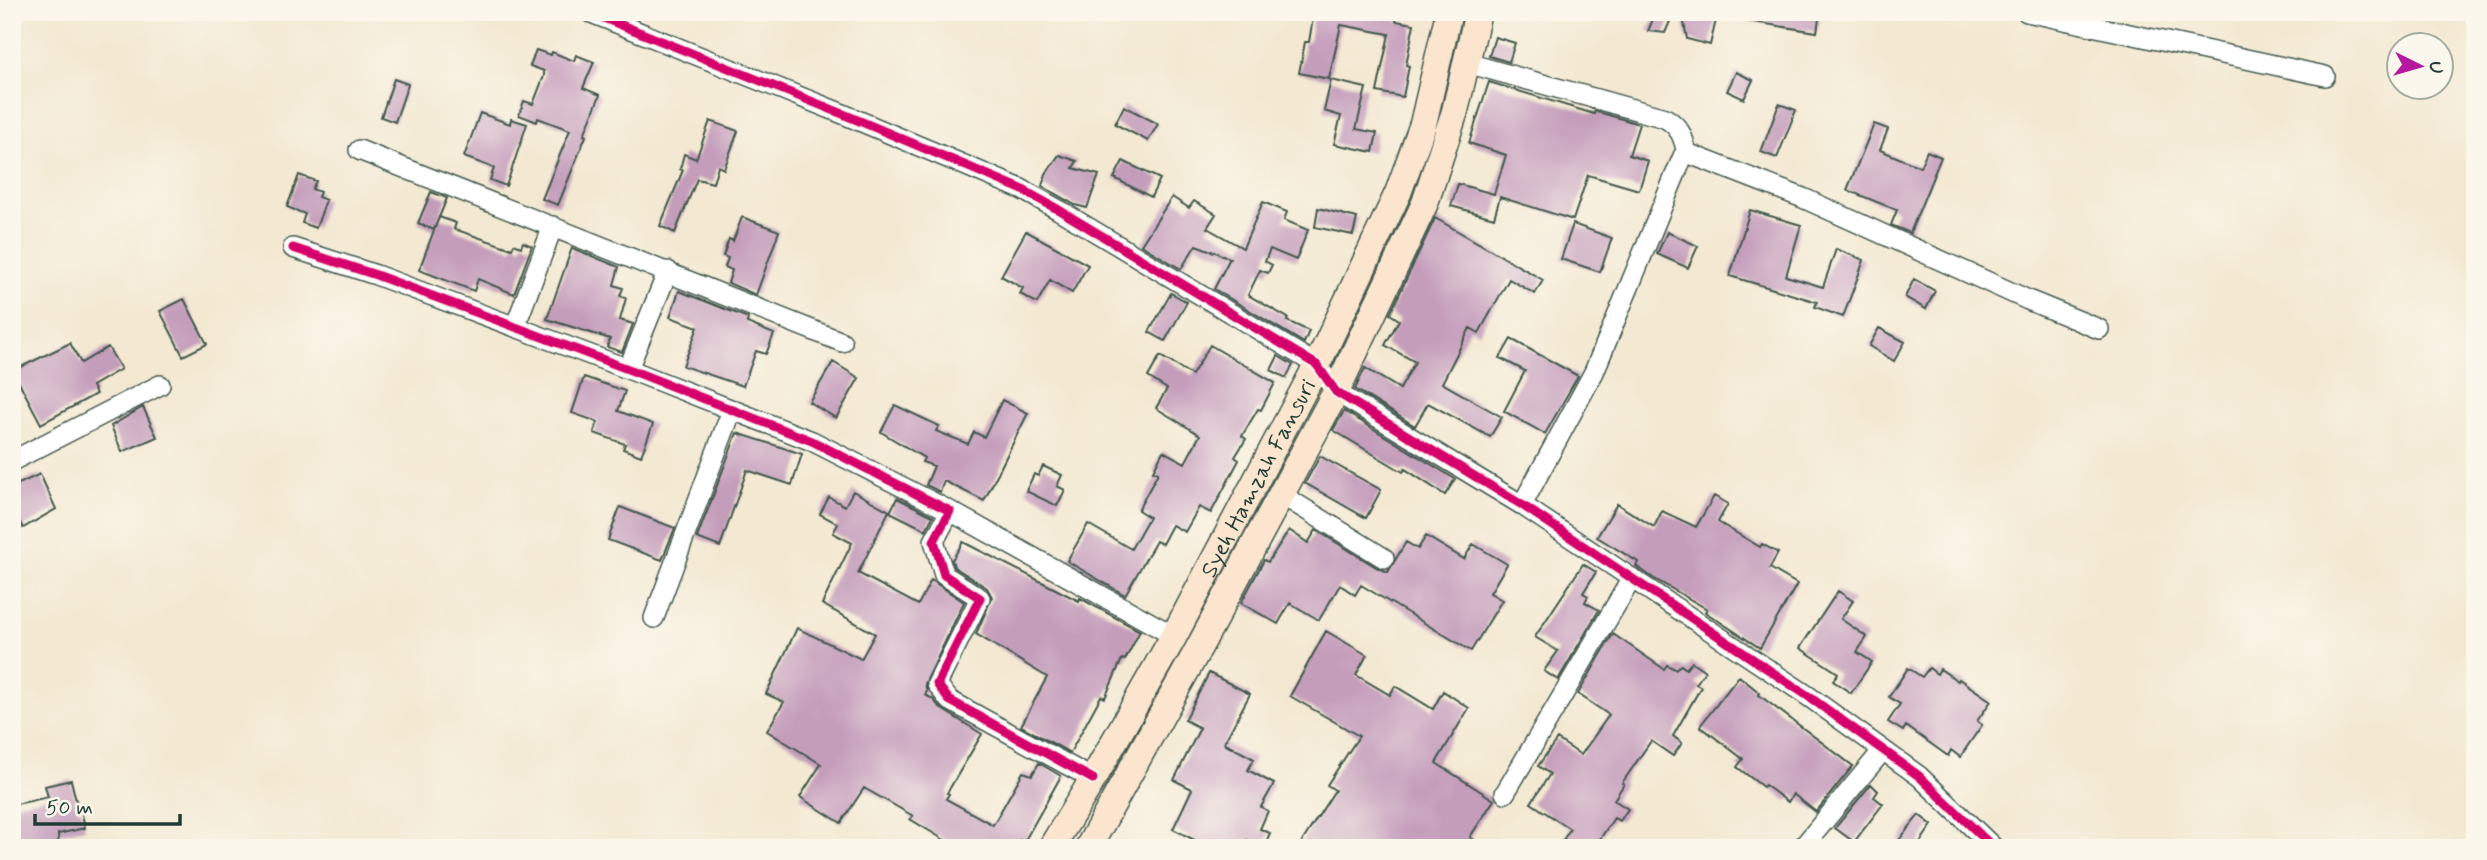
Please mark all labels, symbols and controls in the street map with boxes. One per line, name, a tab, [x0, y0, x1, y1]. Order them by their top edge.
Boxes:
north arrow	[2386, 32, 2456, 102]
text: U	[2422, 60, 2448, 75]
street label: Syeh Hamzah Fansuri	[1195, 374, 1324, 583]
scale bar	[35, 783, 180, 827]
text: 50 m	[46, 794, 93, 822]

